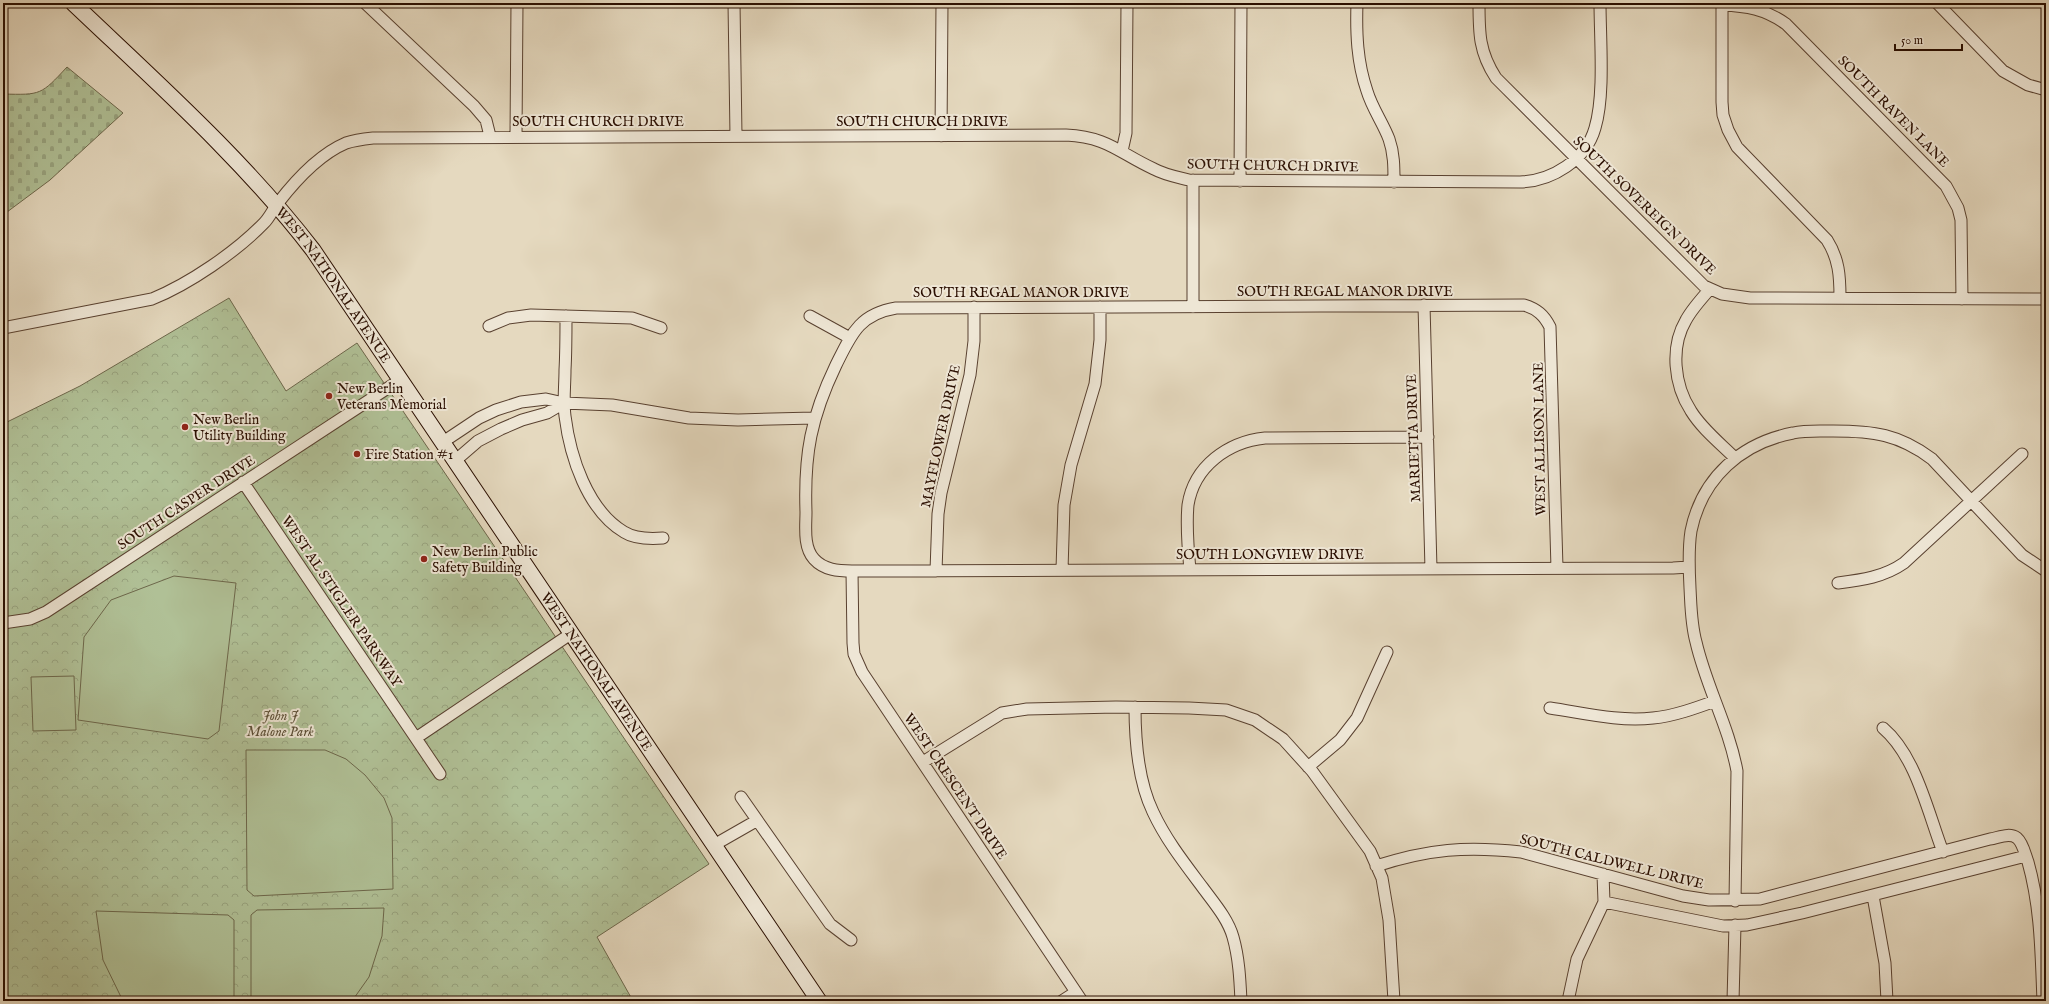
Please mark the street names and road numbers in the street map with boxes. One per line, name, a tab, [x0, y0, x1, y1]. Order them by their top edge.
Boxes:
street label: SOUTH RAVEN LANE	[1834, 52, 1953, 172]
street label: SOUTH CHURCH DRIVE	[512, 113, 684, 131]
street label: SOUTH CHURCH DRIVE	[836, 113, 1008, 131]
street label: SOUTH SOVEREIGN DRIVE	[1569, 132, 1720, 279]
street label: SOUTH CHURCH DRIVE	[1187, 156, 1359, 177]
street label: WEST NATIONAL AVENUE	[272, 203, 395, 367]
street label: SOUTH REGAL MANOR DRIVE	[1237, 283, 1453, 301]
street label: SOUTH REGAL MANOR DRIVE	[913, 284, 1129, 302]
street label: WEST ALLISON LANE	[1530, 362, 1550, 516]
street label: MAYFLOWER DRIVE	[917, 363, 965, 509]
street label: MARIETTA DRIVE	[1403, 373, 1425, 502]
street label: SOUTH CASPER DRIVE	[114, 451, 259, 554]
street label: WEST AL STIGLER PARKWAY	[277, 512, 406, 692]
street label: SOUTH LONGVIEW DRIVE	[1176, 546, 1364, 564]
street label: WEST NATIONAL AVENUE	[536, 589, 656, 755]
street label: WEST CRESCENT DRIVE	[899, 710, 1011, 863]
street label: SOUTH CALDWELL DRIVE	[1518, 830, 1706, 894]

